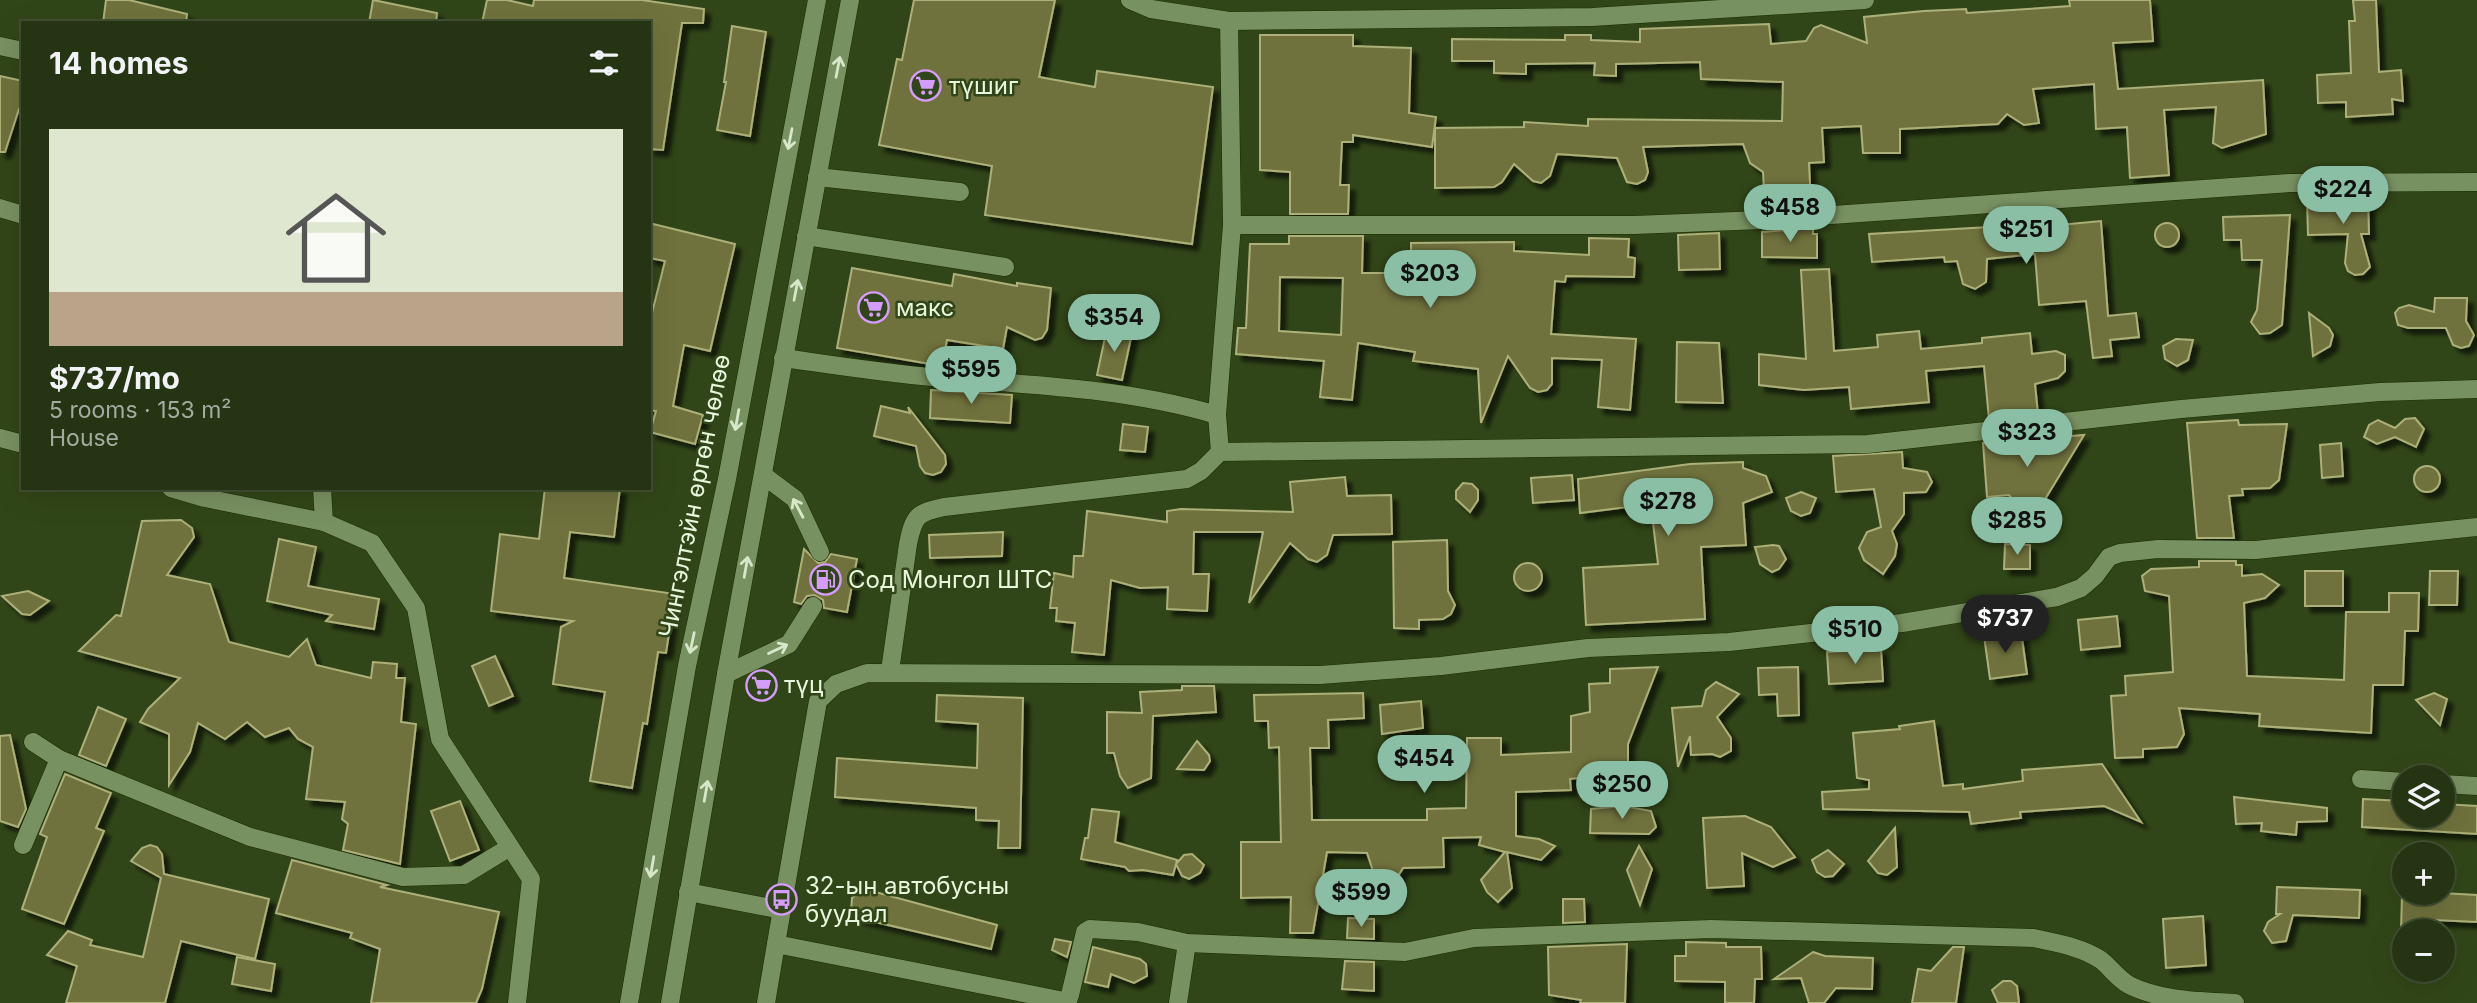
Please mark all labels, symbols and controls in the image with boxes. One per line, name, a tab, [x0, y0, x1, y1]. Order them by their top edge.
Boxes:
icon: filters	[585, 44, 623, 82]
text: 14 homes	[49, 45, 188, 81]
one-way arrow	[832, 56, 845, 79]
supermarket icon: түшиг	[909, 69, 943, 103]
place label: түшиг	[949, 71, 1018, 100]
one-way arrow	[783, 127, 797, 150]
pin: $224	[2302, 166, 2384, 226]
icon: home	[273, 175, 399, 301]
text: $224	[2313, 175, 2373, 203]
pin: $458	[1749, 184, 1831, 244]
text: $458	[1760, 193, 1820, 221]
pin: $251	[1985, 206, 2067, 266]
text: $251	[1999, 215, 2053, 243]
pin: $203	[1389, 250, 1471, 310]
text: $203	[1400, 259, 1460, 287]
one-way arrow	[790, 279, 803, 302]
supermarket icon: макс	[856, 291, 890, 325]
place label: макс	[896, 293, 954, 322]
pin: $354	[1073, 294, 1155, 354]
text: $354	[1084, 303, 1144, 331]
pin: $595	[930, 346, 1012, 406]
street label: Чингэлтэйн өргөн чөлөө	[653, 352, 736, 640]
text: $595	[941, 355, 1001, 383]
text: $737/mo	[49, 360, 180, 396]
text: 5 rooms · 153 m²	[49, 396, 231, 424]
one-way arrow	[730, 408, 743, 431]
pin: $323	[1986, 410, 2068, 469]
text: $323	[1997, 418, 2057, 446]
text: House	[49, 424, 119, 452]
pin: $278	[1627, 478, 1709, 538]
text: $278	[1639, 487, 1697, 515]
one-way arrow	[791, 498, 805, 518]
pin: $285	[1976, 498, 2058, 557]
text: $285	[1987, 506, 2047, 534]
one-way arrow	[740, 556, 753, 579]
fuel station icon: Сод Монгол ШТС	[808, 563, 842, 597]
place label: Сод Монгол ШТС	[848, 565, 1052, 594]
pin: $737	[1964, 596, 2046, 655]
text: $737	[1977, 604, 2033, 632]
pin: $510	[1814, 606, 1896, 666]
text: $510	[1827, 615, 1883, 643]
one-way arrow	[684, 631, 698, 654]
one-way arrow	[767, 642, 788, 655]
supermarket icon: түц	[744, 668, 778, 702]
place label: түц	[784, 670, 823, 699]
pin: $454	[1383, 736, 1465, 795]
text: $454	[1394, 744, 1454, 772]
pin: $250	[1581, 762, 1663, 821]
map controls	[2392, 765, 2455, 982]
button: layers	[2392, 765, 2455, 828]
text: $250	[1592, 770, 1652, 798]
one-way arrow	[700, 780, 713, 803]
button: +	[2392, 842, 2455, 905]
one-way arrow	[645, 855, 658, 878]
pin: $599	[1320, 870, 1402, 929]
place label: 32-ын автобусны буудал	[805, 871, 1009, 928]
text: $599	[1331, 878, 1391, 906]
bus stop icon: 32-ын автобусны буудал	[765, 883, 799, 917]
button: −	[2392, 919, 2455, 982]

